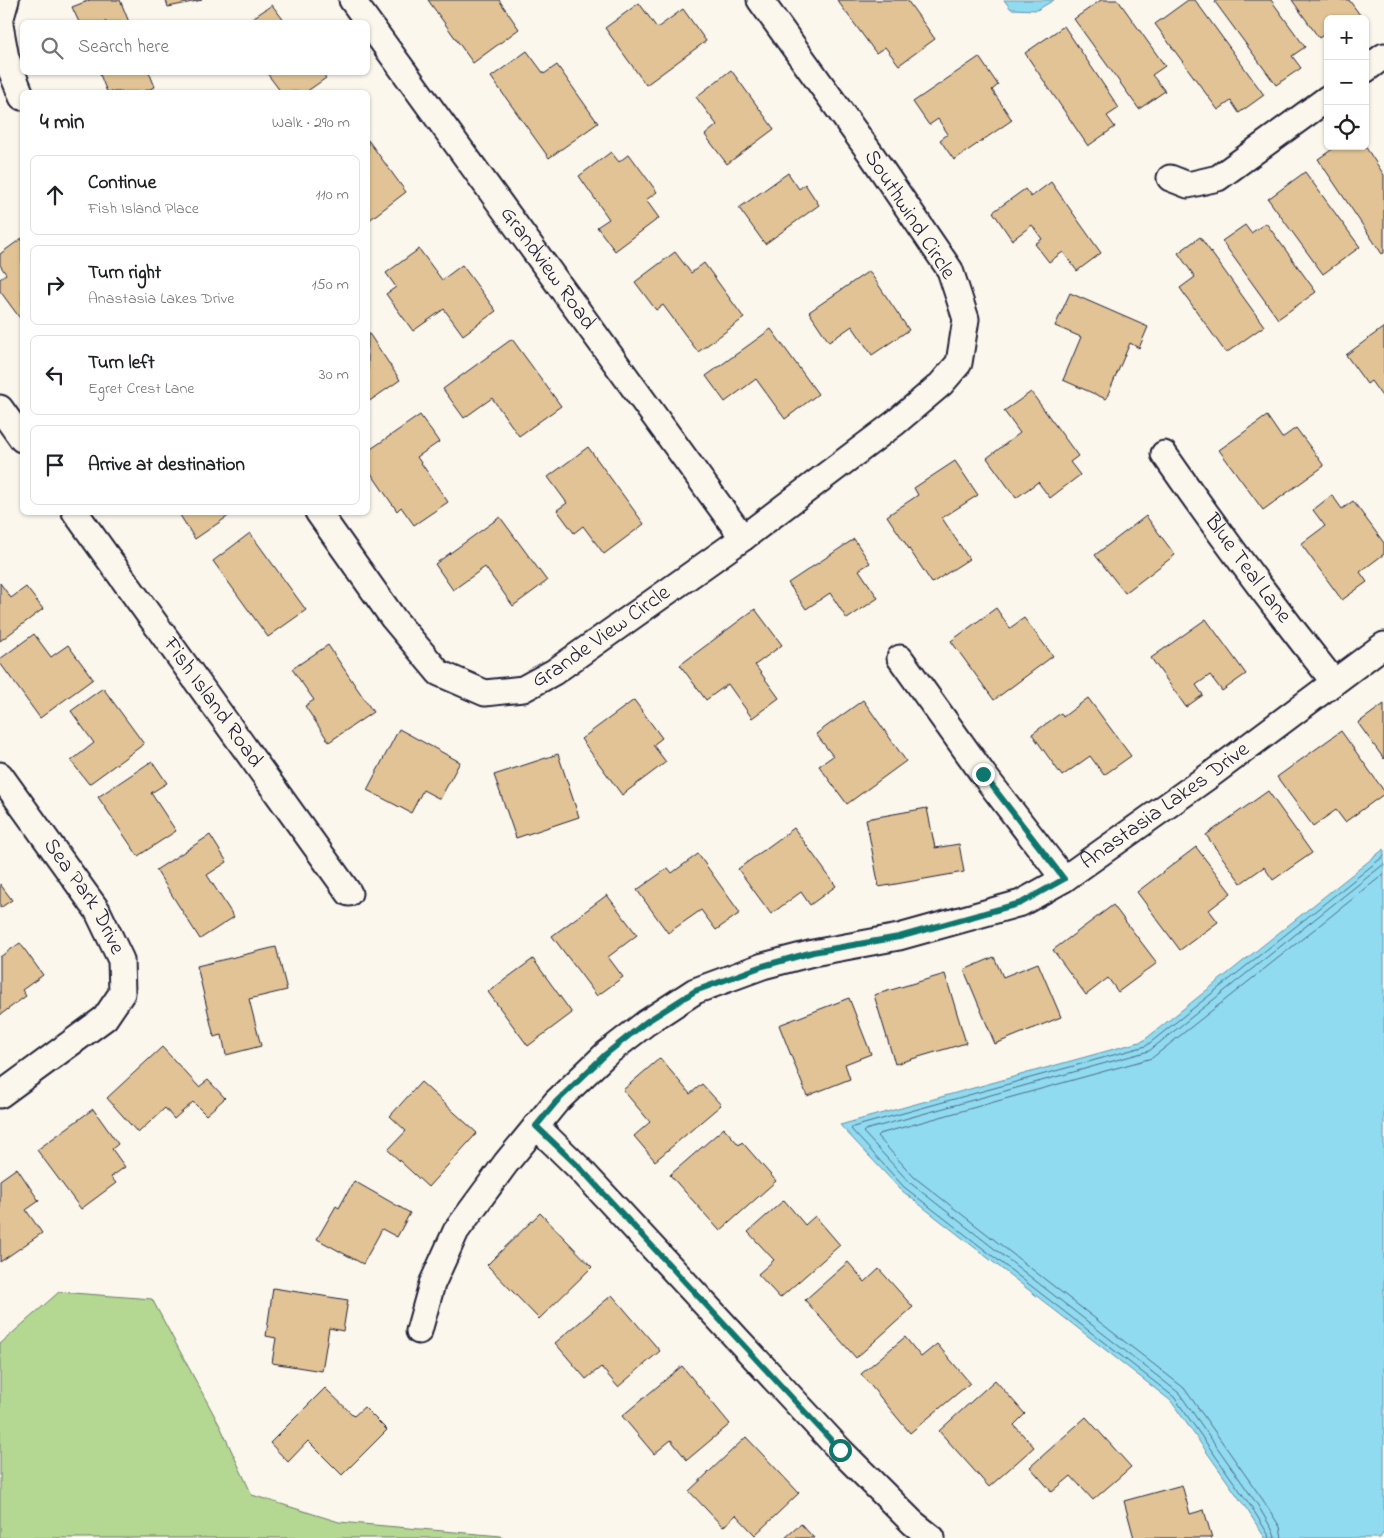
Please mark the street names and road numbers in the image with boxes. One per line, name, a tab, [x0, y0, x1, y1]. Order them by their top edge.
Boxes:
street label: Southwind Circle	[855, 144, 963, 286]
street label: Grandview Road	[491, 200, 603, 337]
street label: Blue Teal Lane	[1195, 507, 1299, 631]
street label: Grande View Circle	[527, 578, 678, 697]
street label: Fish Island Road	[154, 630, 270, 775]
street label: Anastasia Lakes Drive	[1074, 734, 1257, 878]
street label: Sea Park Drive	[35, 832, 132, 960]

